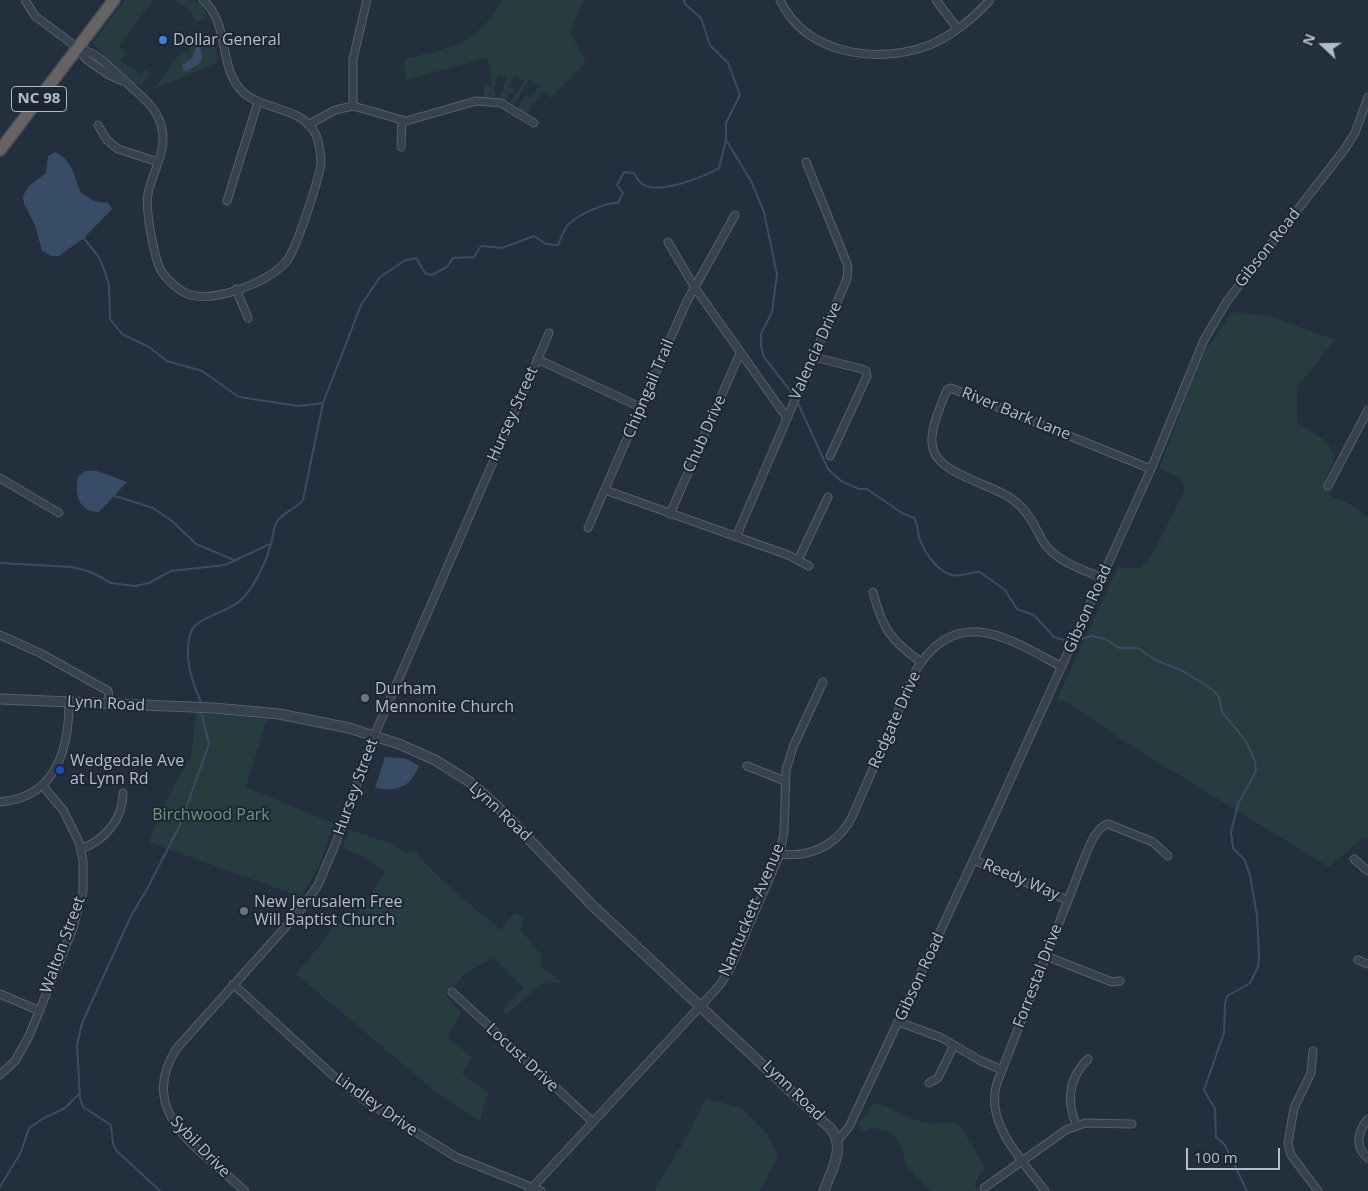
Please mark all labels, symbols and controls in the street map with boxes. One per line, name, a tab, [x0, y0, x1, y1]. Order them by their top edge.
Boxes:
north arrow	[1298, 20, 1348, 70]
place label: Dollar General	[173, 30, 281, 50]
text: N	[1298, 31, 1319, 48]
marker: Dollar General	[157, 34, 169, 46]
road number: NC 98	[12, 86, 66, 112]
street label: Gibson Road	[1231, 205, 1305, 291]
street label: Valencia Drive	[786, 299, 846, 403]
street label: Chipngail Trail	[620, 337, 678, 441]
street label: Hursey Street	[484, 364, 542, 464]
street label: River Bark Lane	[959, 383, 1073, 445]
street label: Chub Drive	[679, 392, 731, 476]
street label: Gibson Road	[1060, 562, 1116, 656]
street label: Redgate Drive	[865, 668, 925, 772]
place label: Durham Mennonite Church	[375, 679, 514, 717]
street label: Lynn Road	[66, 692, 146, 716]
marker: Durham Mennonite Church	[359, 692, 371, 704]
street label: Hursey Street	[330, 736, 382, 838]
place label: Wedgedale Ave at Lynn Rd	[70, 751, 184, 789]
marker: Wedgedale Ave at Lynn Rd	[54, 764, 66, 776]
street label: Lynn Road	[465, 778, 535, 846]
park label: Birchwood Park	[152, 805, 270, 825]
street label: Nantuckett Avenue	[715, 841, 789, 979]
street label: Reedy Way	[980, 855, 1062, 905]
place label: New Jerusalem Free Will Baptist Church	[254, 892, 402, 930]
street label: Walton Street	[37, 894, 89, 996]
marker: New Jerusalem Free Will Baptist Church	[238, 905, 250, 917]
street label: Forrestal Drive	[1009, 921, 1067, 1031]
street label: Gibson Road	[891, 930, 949, 1024]
street label: Locust Drive	[482, 1020, 562, 1096]
street label: Lynn Road	[758, 1057, 828, 1125]
street label: Lindley Drive	[331, 1070, 421, 1140]
street label: Sybil Drive	[166, 1112, 234, 1182]
scale bar	[1188, 1138, 1282, 1170]
text: 100 m	[1194, 1147, 1238, 1167]

